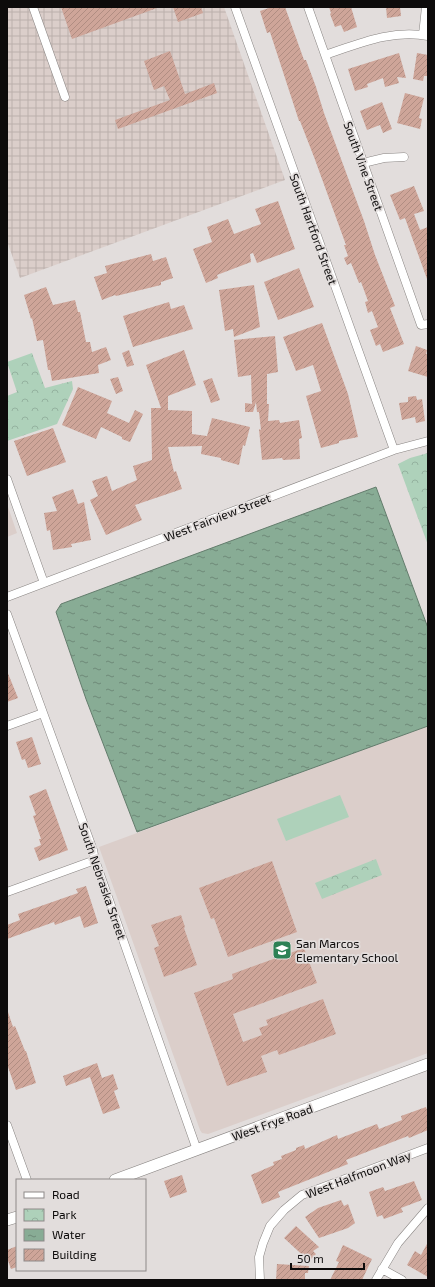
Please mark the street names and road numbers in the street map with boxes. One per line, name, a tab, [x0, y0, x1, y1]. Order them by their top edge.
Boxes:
street label: South Vine Street	[341, 119, 387, 213]
street label: South Hartford Street	[287, 171, 341, 287]
street label: West Fairview Street	[162, 490, 273, 544]
street label: South Nebraska Street	[76, 821, 130, 942]
street label: West Frye Road	[230, 1101, 314, 1143]
street label: West Halfmoon Way	[303, 1147, 413, 1201]

